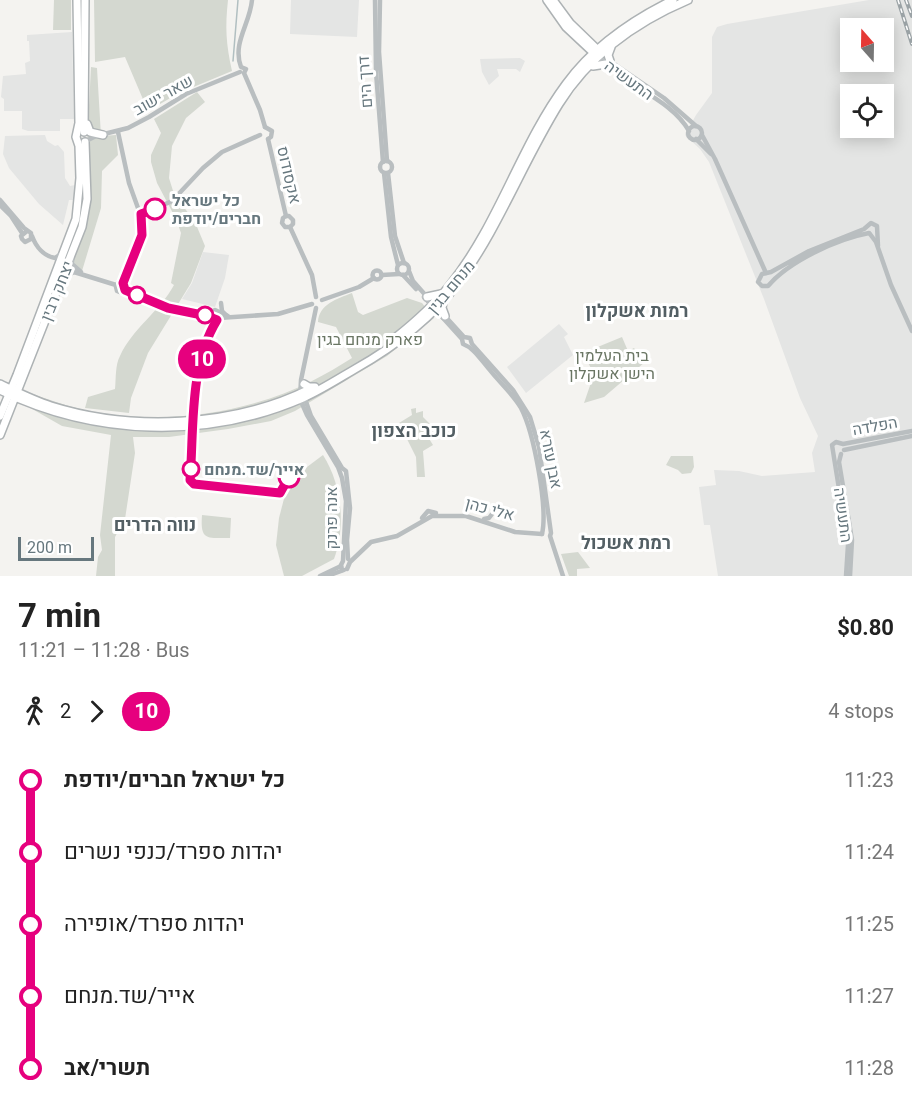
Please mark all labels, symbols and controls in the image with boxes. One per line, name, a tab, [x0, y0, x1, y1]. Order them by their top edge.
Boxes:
north arrow	[840, 18, 894, 72]
map controls	[840, 18, 894, 138]
street label: דרך הים	[354, 55, 376, 109]
street label: התעשיה	[601, 56, 657, 104]
street label: שאר ישוב	[130, 71, 196, 119]
button: locate	[840, 84, 894, 138]
street label: אקסודוס	[273, 144, 305, 206]
place label: כל ישראל חברים/יודפת	[172, 191, 261, 228]
marker: כל ישראל חברים/יודפת	[144, 198, 166, 220]
street label: מנחם בגין	[423, 256, 479, 318]
street label: יצחק רבין	[36, 258, 78, 324]
unlabelled marker	[128, 286, 146, 304]
district label: רמות אשקלון	[585, 300, 689, 321]
unlabelled marker	[196, 306, 214, 324]
park label: פארק מנחם בגין	[317, 330, 423, 349]
line badge: 10	[175, 340, 229, 378]
park label: בית העלמין הישן אשקלון	[569, 346, 655, 383]
text: 10	[190, 347, 214, 371]
street label: הפלדה	[851, 413, 899, 439]
district label: כוכב הצפון	[372, 420, 456, 441]
street label: אבן עזרא	[536, 428, 566, 490]
marker: אייר/שד.מנחם	[182, 460, 200, 478]
place label: אייר/שד.מנחם	[204, 460, 305, 479]
unlabelled marker	[278, 466, 300, 488]
street label: אנה פרנק	[322, 486, 341, 550]
street label: התעשיה	[830, 486, 856, 544]
street label: אלי כהן	[463, 493, 517, 525]
district label: נווה הדרים	[114, 514, 196, 535]
district label: רמת אשכול	[581, 532, 671, 553]
scale bar	[18, 534, 94, 562]
text: 200 m	[27, 538, 72, 557]
text: 7 min	[18, 596, 101, 635]
text: $0.80	[837, 615, 894, 640]
text: 11:21 – 11:28 · Bus	[18, 638, 190, 662]
icon: walk	[18, 695, 51, 728]
icon: forward	[80, 695, 113, 728]
text: 2	[60, 699, 71, 723]
text: 10	[134, 699, 158, 723]
text: 4 stops	[828, 699, 894, 723]
text: כל ישראל חברים/יודפת	[64, 767, 285, 792]
text: 11:23	[844, 768, 894, 792]
text: יהדות ספרד/כנפי נשרים	[64, 839, 282, 864]
text: 11:24	[844, 840, 894, 864]
text: יהדות ספרד/אופירה	[64, 911, 245, 936]
text: 11:25	[844, 912, 894, 936]
text: אייר/שד.מנחם	[64, 983, 195, 1008]
text: 11:27	[844, 984, 894, 1008]
text: תשרי/אב	[64, 1055, 150, 1080]
text: 11:28	[844, 1056, 894, 1080]

